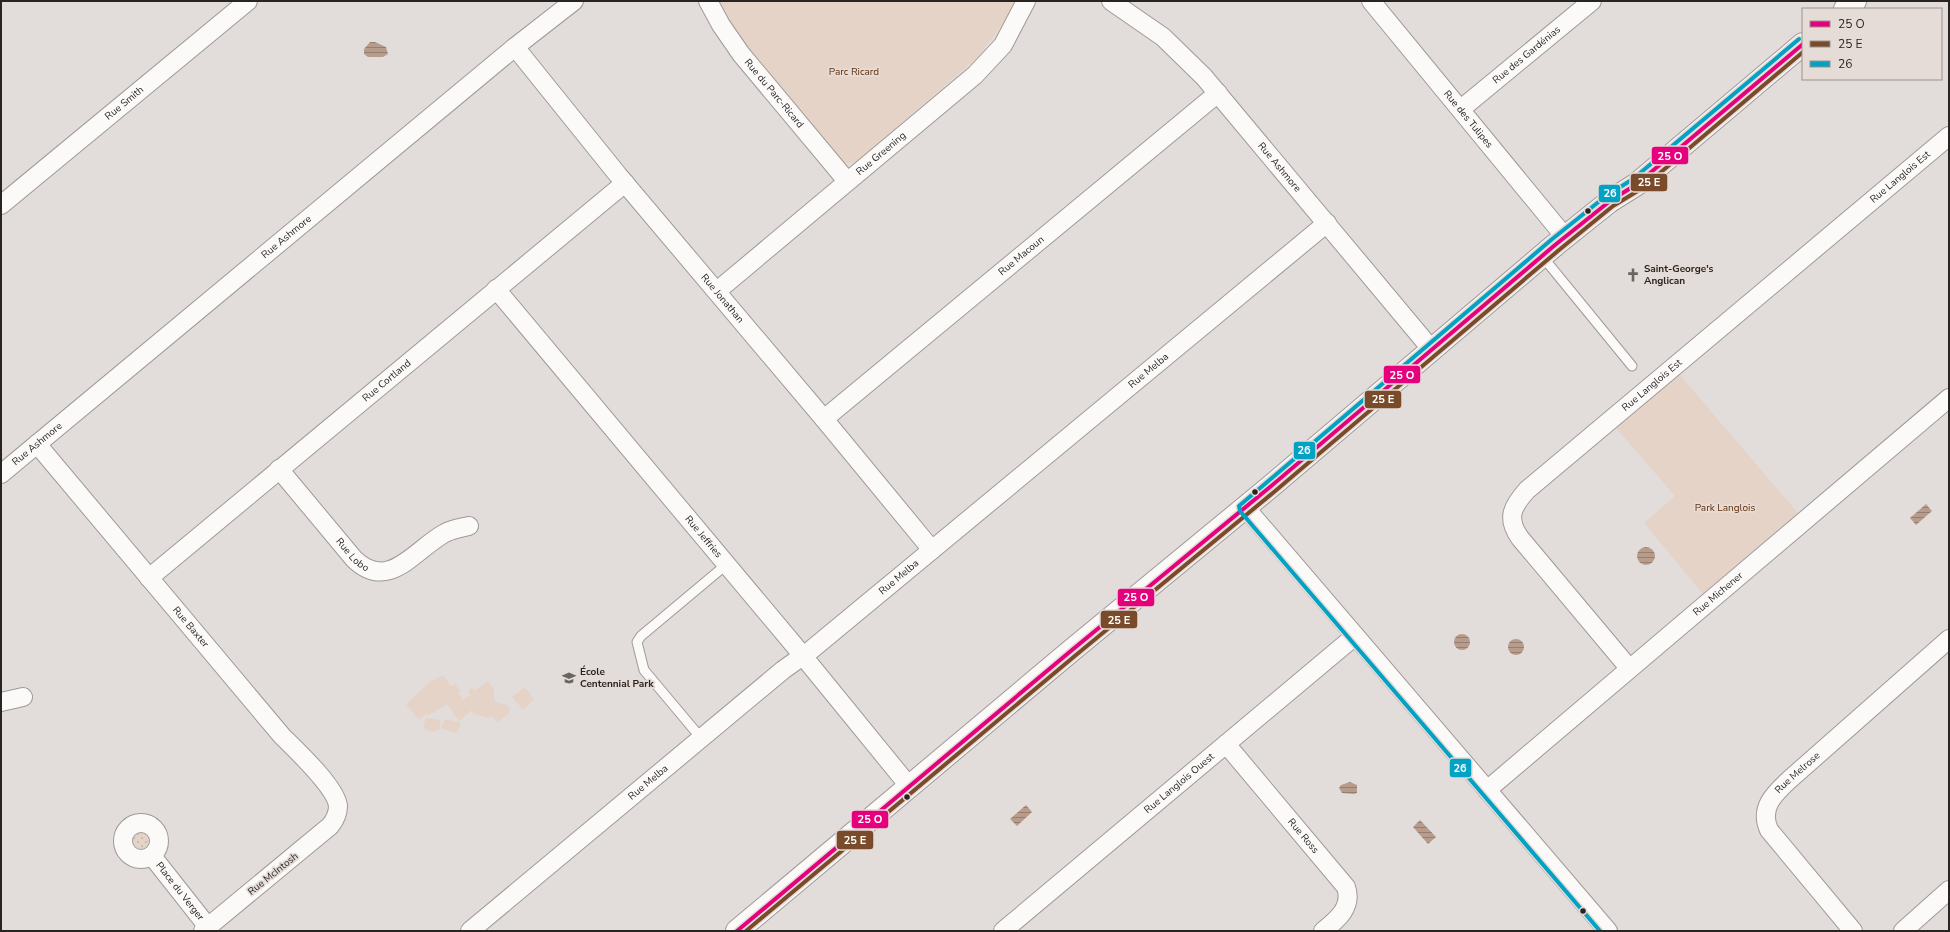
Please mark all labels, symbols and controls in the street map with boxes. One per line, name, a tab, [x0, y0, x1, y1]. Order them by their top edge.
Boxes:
legend	[1802, 8, 1942, 80]
text: 25 O	[1838, 16, 1865, 32]
street label: Rue des Gardénias	[1490, 23, 1564, 87]
text: 25 E	[1838, 36, 1862, 52]
street label: Rue du Parc-Ricard	[741, 56, 807, 131]
text: 26	[1838, 56, 1852, 72]
park label: Parc Ricard	[829, 65, 879, 79]
street label: Rue Smith	[102, 83, 147, 123]
street label: Rue des Tulipes	[1440, 87, 1496, 151]
street label: Rue Greening	[853, 129, 909, 179]
street label: Rue Ashmore	[1254, 139, 1304, 195]
line badge: 25 O	[1651, 146, 1689, 165]
street label: Rue Langlois Est	[1867, 147, 1934, 206]
text: 25 O	[1658, 149, 1683, 164]
line badge: 25 E	[1630, 173, 1668, 192]
text: 25 E	[1638, 175, 1660, 190]
line badge: 26	[1598, 184, 1621, 203]
text: 26	[1603, 186, 1617, 201]
unlabelled marker	[1583, 206, 1593, 216]
street label: Rue Ashmore	[258, 212, 314, 262]
street label: Rue Macoun	[995, 233, 1047, 279]
place label: Saint-George's Anglican	[1644, 262, 1714, 288]
church icon: Saint-George's Anglican	[1625, 267, 1641, 283]
street label: Rue Jonathan	[698, 271, 747, 326]
street label: Rue Melba	[1125, 350, 1172, 392]
street label: Rue Langlois Est	[1619, 355, 1686, 415]
street label: Rue Cortland	[359, 356, 414, 405]
line badge: 25 O	[1383, 365, 1421, 384]
text: 25 O	[1390, 368, 1415, 383]
line badge: 25 E	[1364, 390, 1402, 409]
text: 25 E	[1372, 392, 1394, 407]
street label: Rue Ashmore	[9, 419, 65, 469]
line badge: 26	[1293, 441, 1316, 460]
text: 26	[1297, 443, 1311, 458]
unlabelled marker	[1250, 487, 1260, 497]
park label: Park Langlois	[1695, 501, 1755, 515]
street label: Rue Jeffries	[681, 512, 725, 561]
street label: Rue Lobo	[332, 535, 372, 575]
street label: Rue Melba	[876, 557, 922, 598]
street label: Rue Michener	[1690, 569, 1746, 619]
line badge: 25 O	[1117, 588, 1155, 607]
text: 25 O	[1124, 590, 1149, 605]
street label: Rue Baxter	[169, 603, 212, 651]
line badge: 25 E	[1100, 610, 1138, 629]
text: 25 E	[1108, 613, 1130, 628]
place label: École Centennial Park	[580, 665, 654, 691]
school or university icon: École Centennial Park	[561, 670, 577, 686]
street label: Rue Langlois Ouest	[1141, 749, 1218, 817]
street label: Rue Melrose	[1772, 749, 1823, 797]
line badge: 26	[1449, 758, 1472, 778]
text: 26	[1453, 761, 1467, 776]
street label: Rue Melba	[625, 762, 671, 803]
unlabelled marker	[902, 792, 912, 802]
line badge: 25 O	[851, 810, 889, 829]
text: 25 O	[858, 812, 883, 827]
street label: Rue Ross	[1284, 815, 1322, 857]
line badge: 25 E	[836, 830, 874, 850]
text: 25 E	[844, 833, 866, 848]
street label: Rue McIntosh	[245, 849, 301, 899]
street label: Place du Verger	[152, 859, 208, 924]
unlabelled marker	[1578, 906, 1588, 916]

